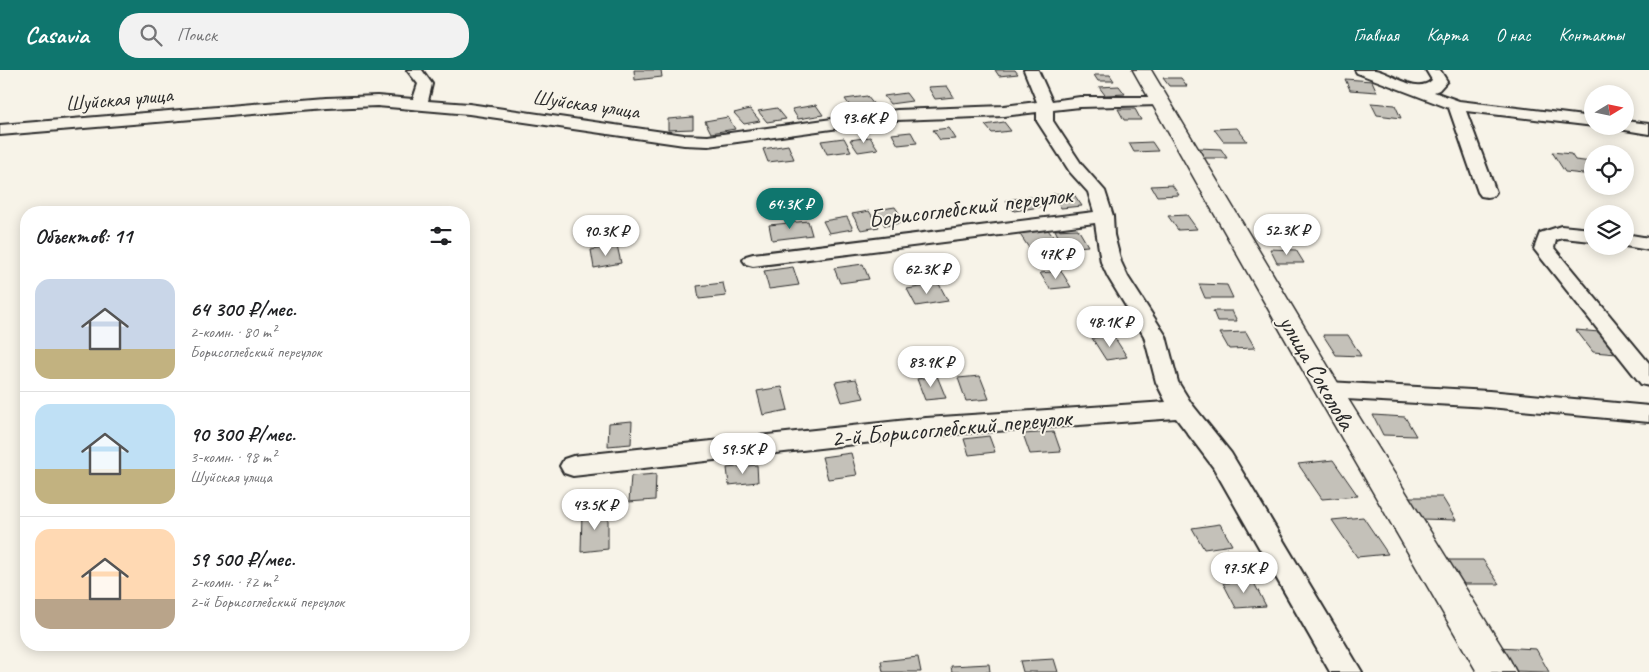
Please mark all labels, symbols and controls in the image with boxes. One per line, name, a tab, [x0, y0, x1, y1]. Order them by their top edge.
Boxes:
search box	[119, 13, 469, 58]
text: Casavia	[25, 20, 89, 50]
icon: search	[137, 21, 165, 49]
text: Поиск	[177, 23, 217, 47]
text: Главная	[1354, 24, 1399, 46]
text: Карта	[1427, 24, 1468, 46]
text: О нас	[1496, 24, 1531, 46]
text: Контакты	[1559, 24, 1624, 46]
street label: Шуйская улица	[64, 81, 175, 117]
street label: Шуйская улица	[531, 84, 643, 125]
north arrow	[1584, 85, 1634, 135]
map controls	[1584, 85, 1634, 255]
pin: 93.6K ₽	[818, 102, 910, 144]
text: 93.6K ₽	[841, 108, 887, 128]
button: locate	[1584, 145, 1634, 195]
street label: Борисоглебский переулок	[866, 178, 1077, 235]
pin: 64.3K ₽	[744, 188, 836, 230]
text: 64.3K ₽	[767, 194, 813, 214]
button: layers	[1584, 205, 1634, 255]
pin: 90.3K ₽	[560, 214, 652, 257]
pin: 52.3K ₽	[1241, 214, 1333, 256]
text: 52.3K ₽	[1265, 220, 1309, 240]
text: 90.3K ₽	[584, 221, 628, 241]
icon: filters	[427, 222, 455, 250]
text: Объектов: 11	[35, 223, 132, 249]
pin: 47K ₽	[1021, 238, 1091, 280]
text: 47K ₽	[1039, 244, 1073, 264]
pin: 62.3K ₽	[881, 252, 973, 295]
text: 62.3K ₽	[904, 259, 950, 279]
text: 64 300 ₽/мес.	[190, 296, 296, 322]
icon: home	[75, 299, 135, 359]
pin: 48.1K ₽	[1064, 306, 1156, 348]
street label: улица Соколова	[1270, 308, 1364, 437]
text: 48.1K ₽	[1087, 312, 1133, 332]
text: 2-комн. · 80 m²	[190, 322, 276, 342]
text: Борисоглебский переулок	[190, 342, 321, 362]
pin: 83.9K ₽	[885, 346, 977, 388]
text: 83.9K ₽	[909, 352, 953, 372]
street label: 2-й Борисоглебский переулок	[830, 401, 1075, 454]
text: 90 300 ₽/мес.	[190, 421, 295, 447]
icon: home	[75, 424, 135, 484]
pin: 59.5K ₽	[697, 432, 789, 475]
text: 59.5K ₽	[721, 439, 765, 459]
text: 3-комн. · 98 m²	[190, 447, 276, 467]
text: Шуйская улица	[190, 467, 272, 487]
pin: 43.5K ₽	[549, 488, 641, 531]
text: 43.5K ₽	[573, 495, 617, 515]
text: 59 500 ₽/мес.	[190, 546, 295, 572]
icon: home	[75, 549, 135, 609]
pin: 97.5K ₽	[1198, 552, 1290, 594]
text: 97.5K ₽	[1222, 558, 1266, 578]
text: 2-комн. · 72 m²	[190, 572, 276, 592]
text: 2-й Борисоглебский переулок	[190, 592, 344, 612]

